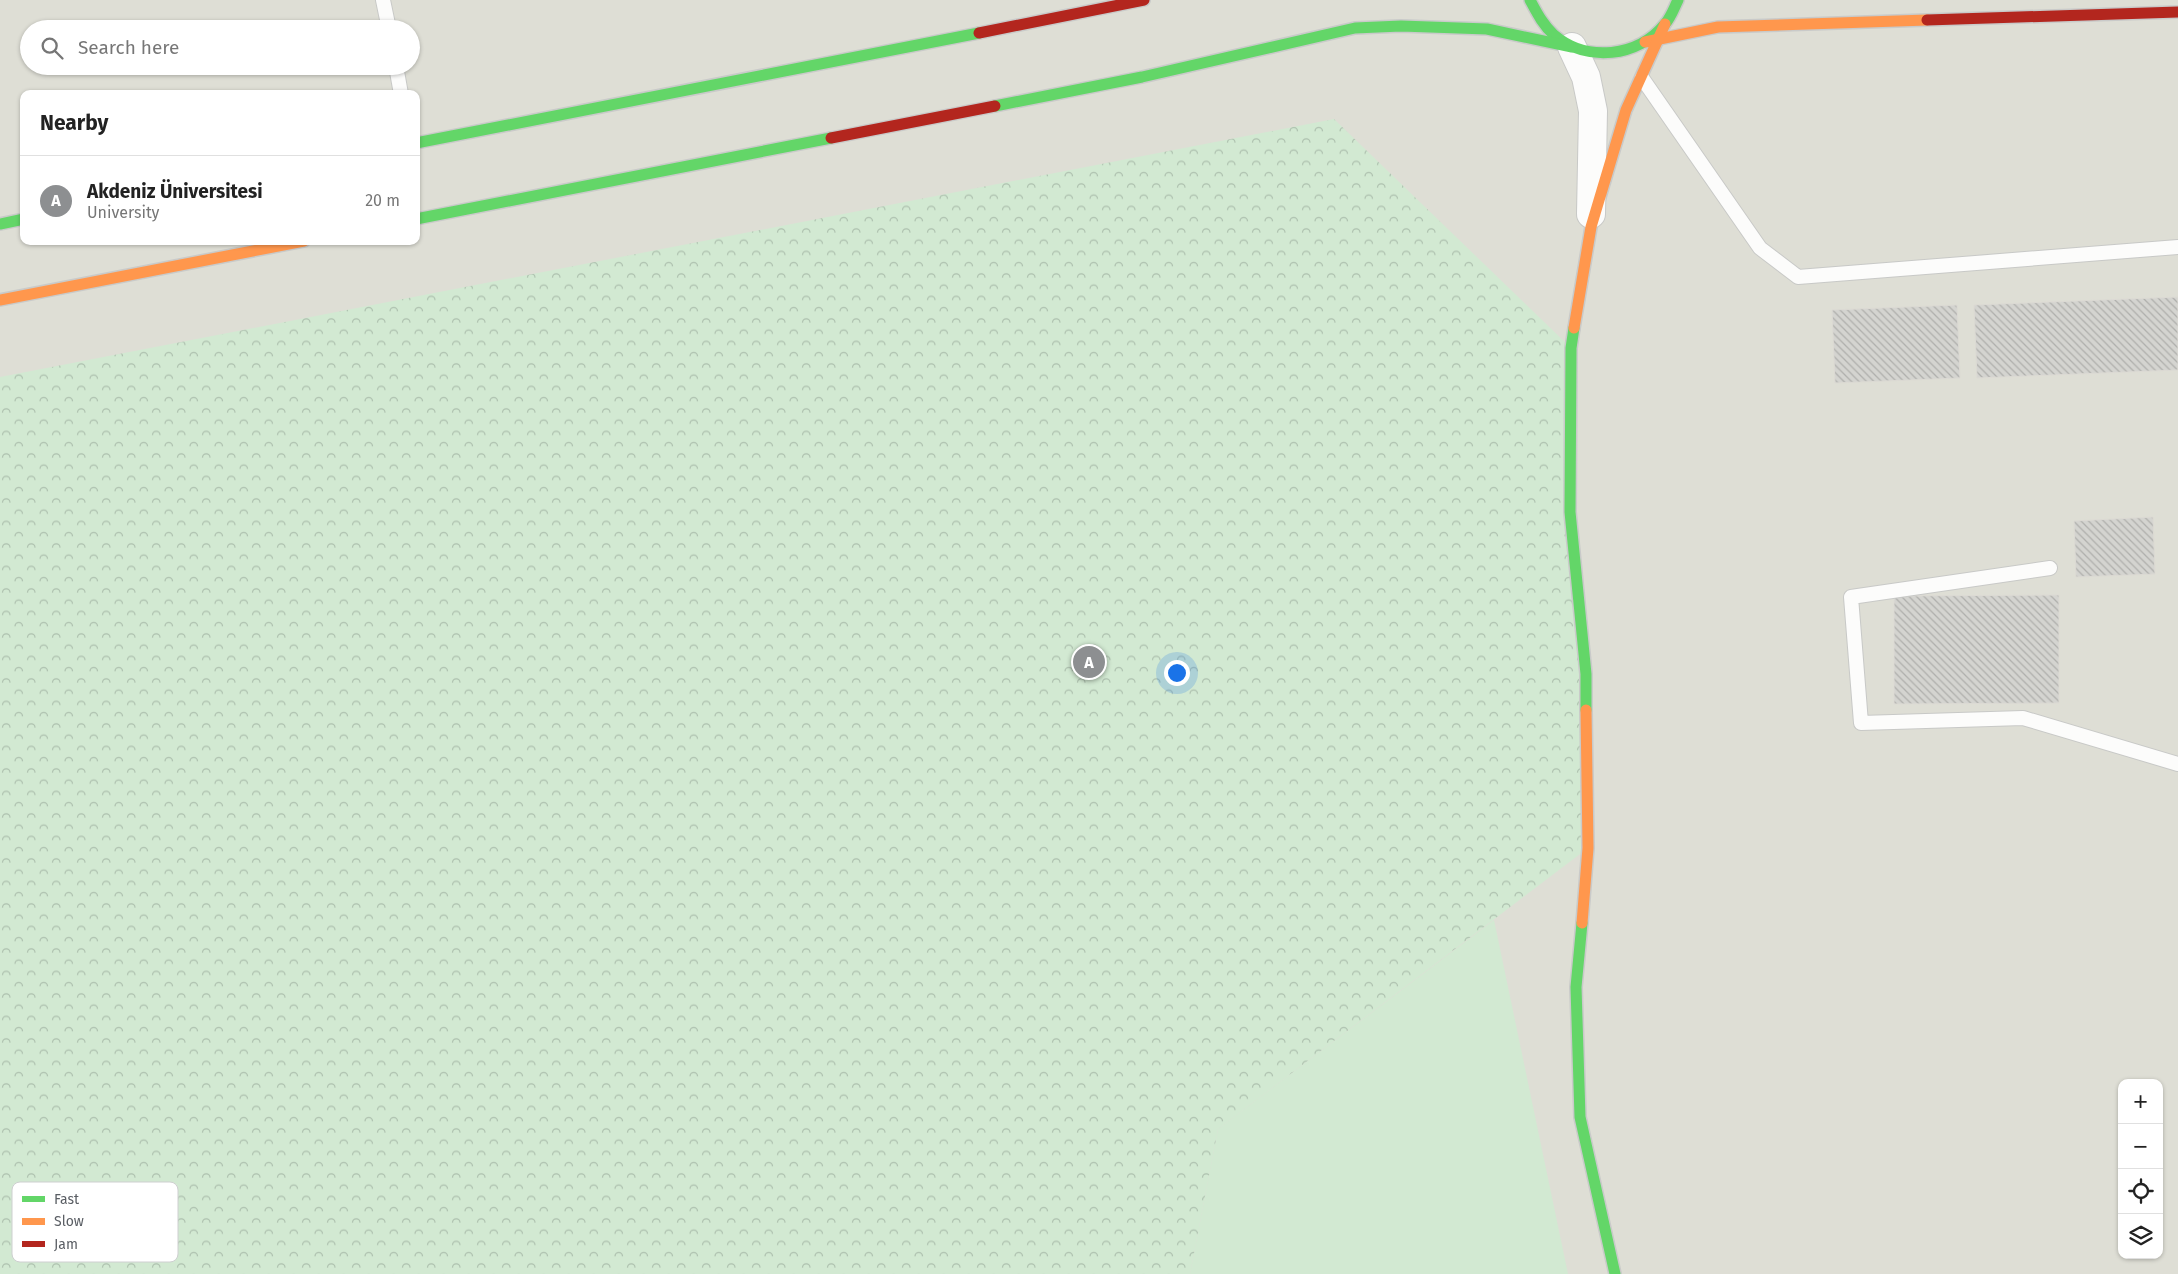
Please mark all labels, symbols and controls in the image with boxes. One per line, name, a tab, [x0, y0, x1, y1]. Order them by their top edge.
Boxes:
search box	[20, 20, 420, 75]
icon: search	[38, 34, 66, 62]
text: Search here	[78, 36, 179, 59]
text: Nearby	[40, 110, 108, 136]
text: Akdeniz Üniversitesi	[87, 180, 263, 203]
text: A	[51, 191, 61, 210]
text: 20 m	[365, 191, 400, 210]
text: University	[87, 203, 160, 222]
pin: A	[1073, 643, 1105, 681]
your location	[1164, 660, 1190, 686]
map controls	[2118, 1079, 2163, 1259]
button: +	[2118, 1079, 2163, 1124]
button: −	[2118, 1124, 2163, 1169]
button: locate	[2118, 1169, 2163, 1214]
legend	[12, 1182, 178, 1262]
text: Fast	[54, 1191, 80, 1208]
text: Slow	[54, 1213, 84, 1230]
button: layers	[2118, 1214, 2163, 1259]
text: Jam	[54, 1236, 78, 1253]

